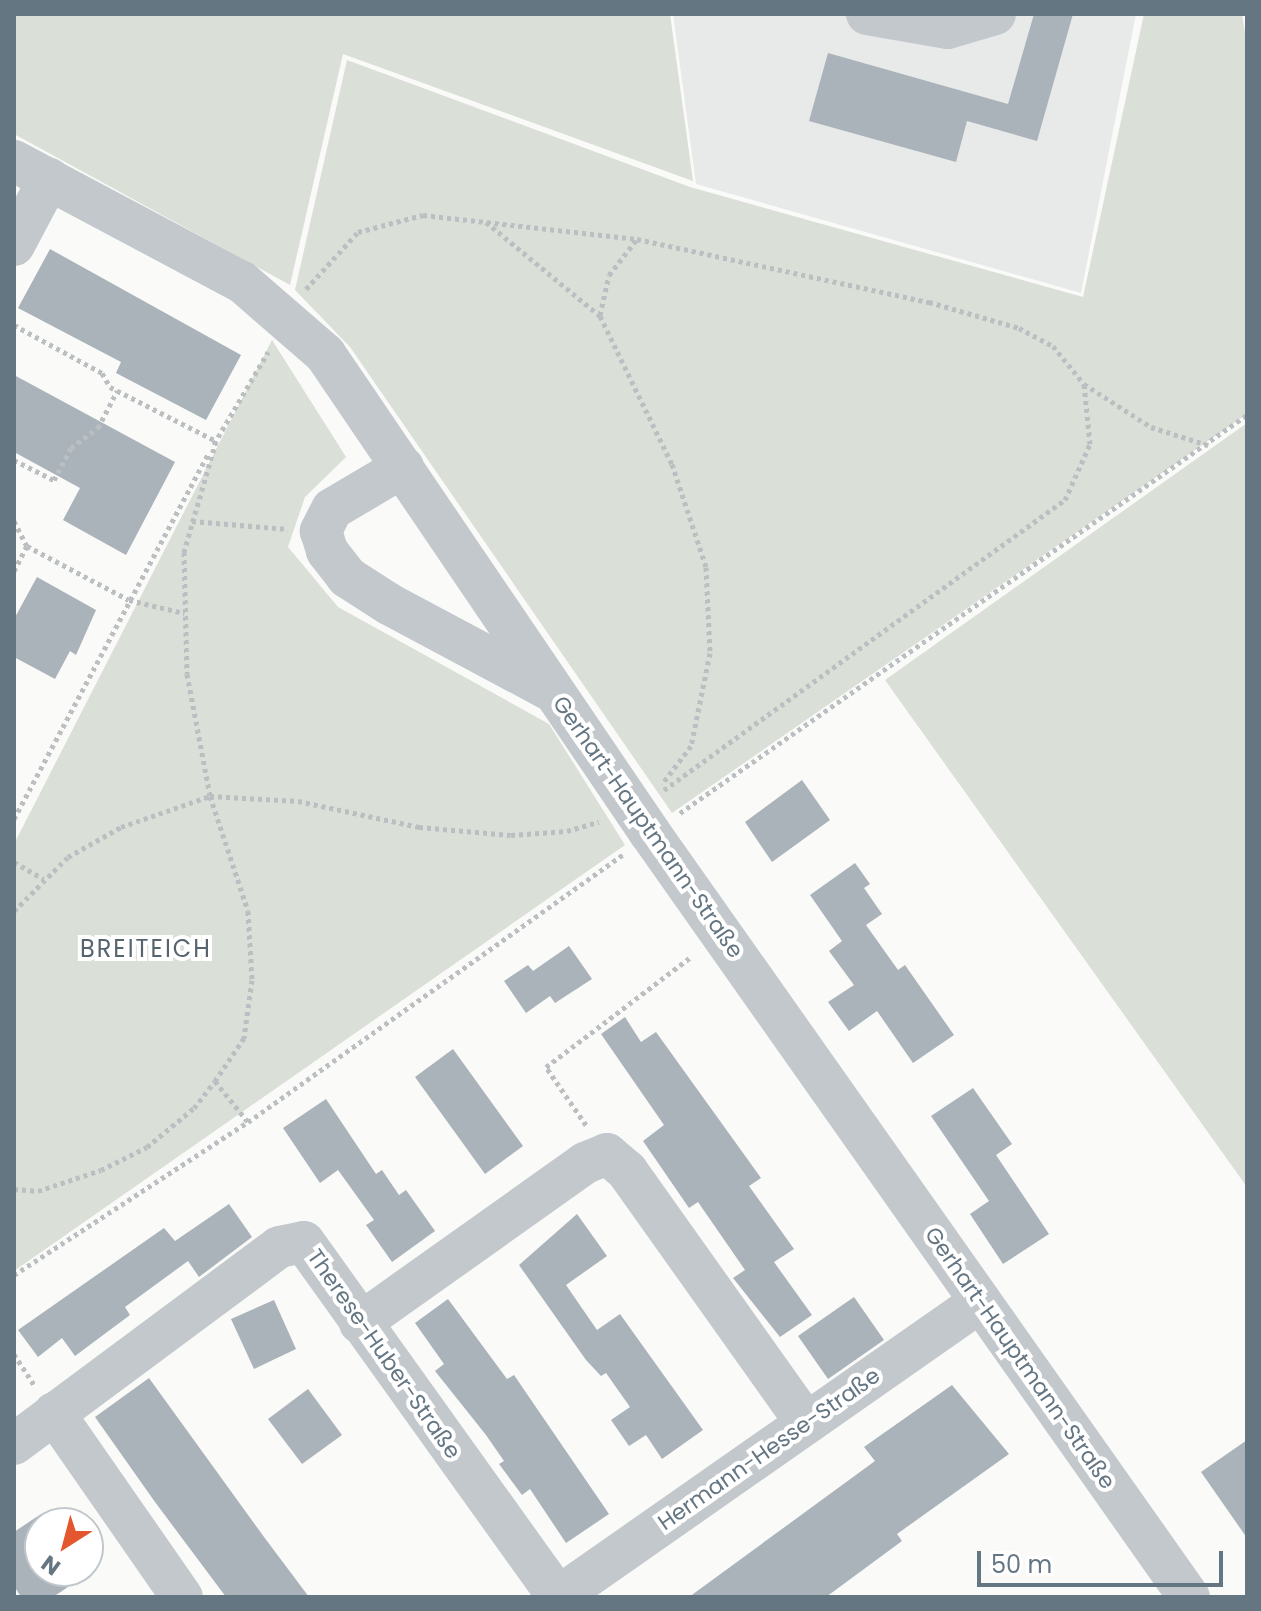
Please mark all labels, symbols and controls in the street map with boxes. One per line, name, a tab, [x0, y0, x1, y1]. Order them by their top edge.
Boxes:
street label: Gerhart-Hauptmann-Straße	[547, 691, 749, 963]
district label: BREITEICH	[80, 935, 212, 963]
street label: Gerhart-Hauptmann-Straße	[919, 1222, 1121, 1494]
street label: Therese-Huber-Straße	[302, 1244, 466, 1464]
street label: Hermann-Hesse-Straße	[653, 1362, 885, 1536]
north arrow	[24, 1507, 104, 1587]
scale bar	[981, 1535, 1227, 1585]
text: N	[35, 1548, 67, 1583]
text: 50 m	[991, 1548, 1052, 1581]

